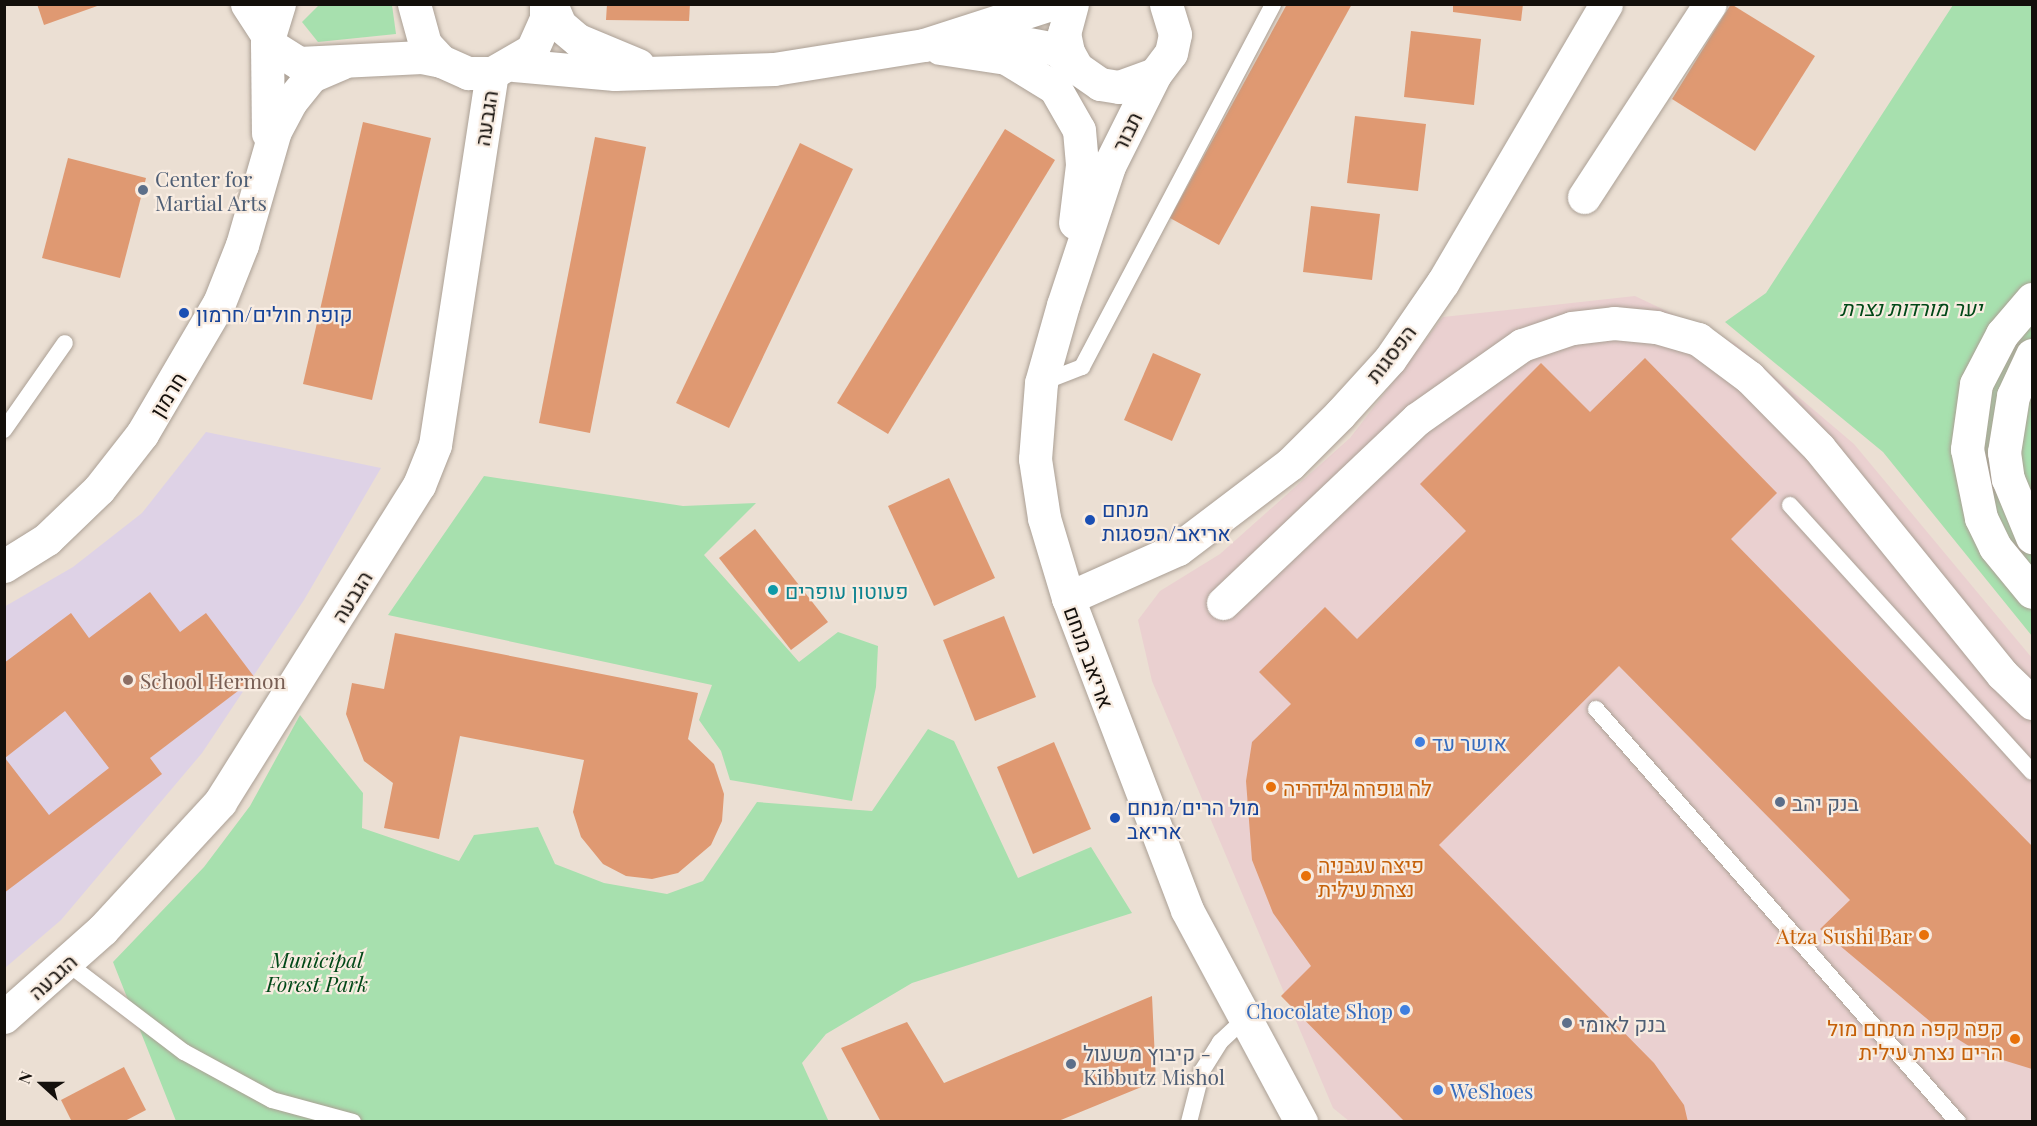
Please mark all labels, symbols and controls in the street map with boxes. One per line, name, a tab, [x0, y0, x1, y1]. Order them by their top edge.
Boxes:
street label: הגבעה	[468, 88, 502, 148]
street label: תבור	[1106, 107, 1146, 155]
place label: Center for Martial Arts	[155, 165, 268, 215]
marker: Center for Martial Arts	[136, 183, 150, 197]
park label: יער מורדות נצרת	[1840, 294, 1982, 320]
place label: קופת חולים/חרמון	[196, 300, 353, 326]
marker: קופת חולים/חרמון	[177, 306, 191, 320]
street label: הפסגות	[1360, 319, 1420, 387]
street label: חרמון	[143, 367, 191, 421]
place label: מנחם אריאב/הפסגות	[1102, 495, 1231, 545]
marker: מנחם אריאב/הפסגות	[1083, 513, 1097, 527]
street label: הגבעה	[325, 566, 377, 626]
place label: פעוטון עופרים	[785, 577, 908, 603]
marker: פעוטון עופרים	[766, 583, 780, 597]
street label: אריאב מנחם	[1060, 602, 1120, 712]
place label: School Hermon	[140, 667, 286, 693]
marker: School Hermon	[121, 673, 135, 687]
place label: אושר עד	[1432, 729, 1507, 755]
marker: אושר עד	[1413, 735, 1427, 749]
place label: לה גופרה גלידריה	[1283, 774, 1432, 800]
marker: לה גופרה גלידריה	[1264, 780, 1278, 794]
place label: בנק יהב	[1792, 789, 1859, 815]
place label: מול הרים/מנחם אריאב	[1127, 793, 1260, 843]
marker: בנק יהב	[1773, 795, 1787, 809]
marker: מול הרים/מנחם אריאב	[1108, 811, 1122, 825]
place label: פיצה עגבניה נצרת עילית	[1318, 851, 1424, 901]
marker: פיצה עגבניה נצרת עילית	[1299, 869, 1313, 883]
place label: Atza Sushi Bar	[1776, 922, 1912, 948]
marker: Atza Sushi Bar	[1917, 928, 1931, 942]
park label: Municipal Forest Park	[266, 946, 368, 996]
street label: הגבעה	[23, 948, 81, 1004]
place label: Chocolate Shop	[1246, 997, 1393, 1023]
marker: Chocolate Shop	[1398, 1003, 1412, 1017]
place label: בנק לאומי	[1579, 1010, 1666, 1036]
place label: קפה קפה מתחם מול הרים נצרת עילית	[1827, 1014, 2003, 1064]
marker: בנק לאומי	[1560, 1016, 1574, 1030]
marker: קפה קפה מתחם מול הרים נצרת עילית	[2008, 1032, 2022, 1046]
place label: קיבוץ משעול - Kibbutz Mishol	[1083, 1039, 1225, 1089]
north arrow	[12, 1054, 72, 1114]
marker: קיבוץ משעול - Kibbutz Mishol	[1064, 1057, 1078, 1071]
text: N	[13, 1068, 37, 1087]
place label: WeShoes	[1450, 1077, 1533, 1103]
marker: WeShoes	[1431, 1083, 1445, 1097]

